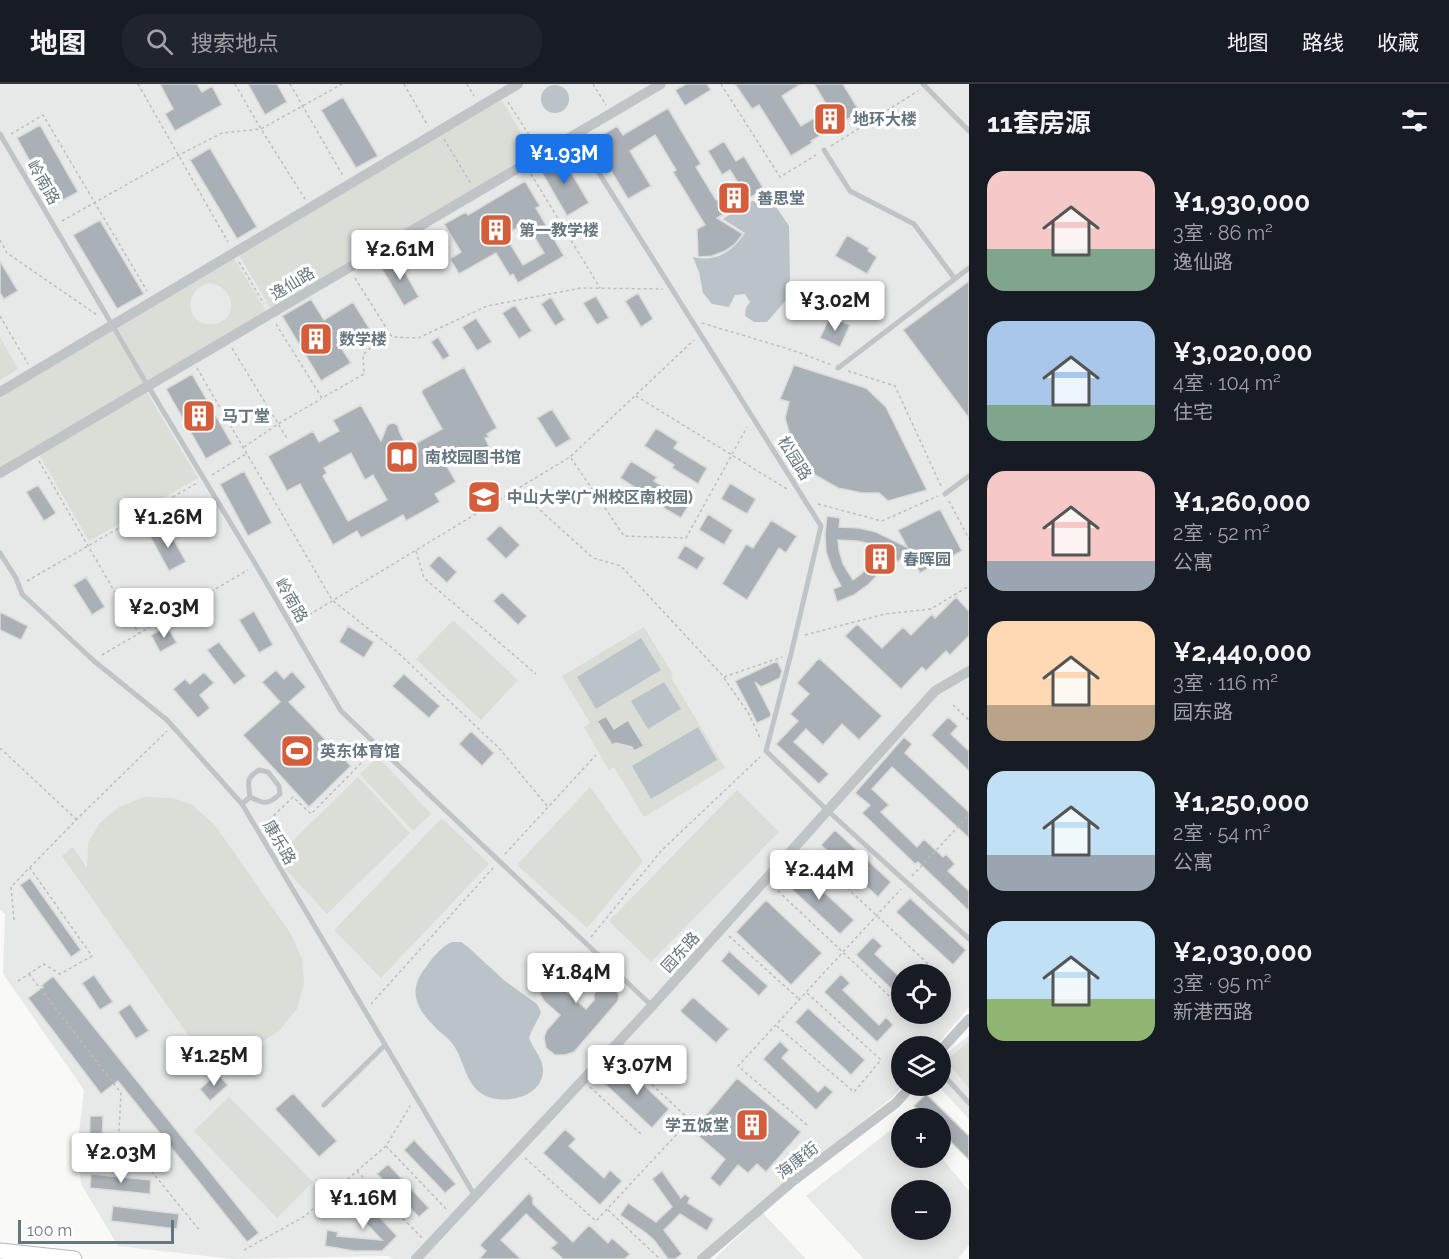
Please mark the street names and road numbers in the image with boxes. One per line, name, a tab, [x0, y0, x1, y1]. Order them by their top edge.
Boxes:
street label: 岭南路	[23, 157, 64, 208]
street label: 逸仙路	[267, 263, 318, 304]
street label: 松园路	[774, 433, 815, 484]
street label: 岭南路	[271, 575, 312, 626]
street label: 康乐路	[259, 817, 300, 868]
street label: 园东路	[657, 928, 703, 977]
street label: 海康街	[773, 1138, 822, 1183]

